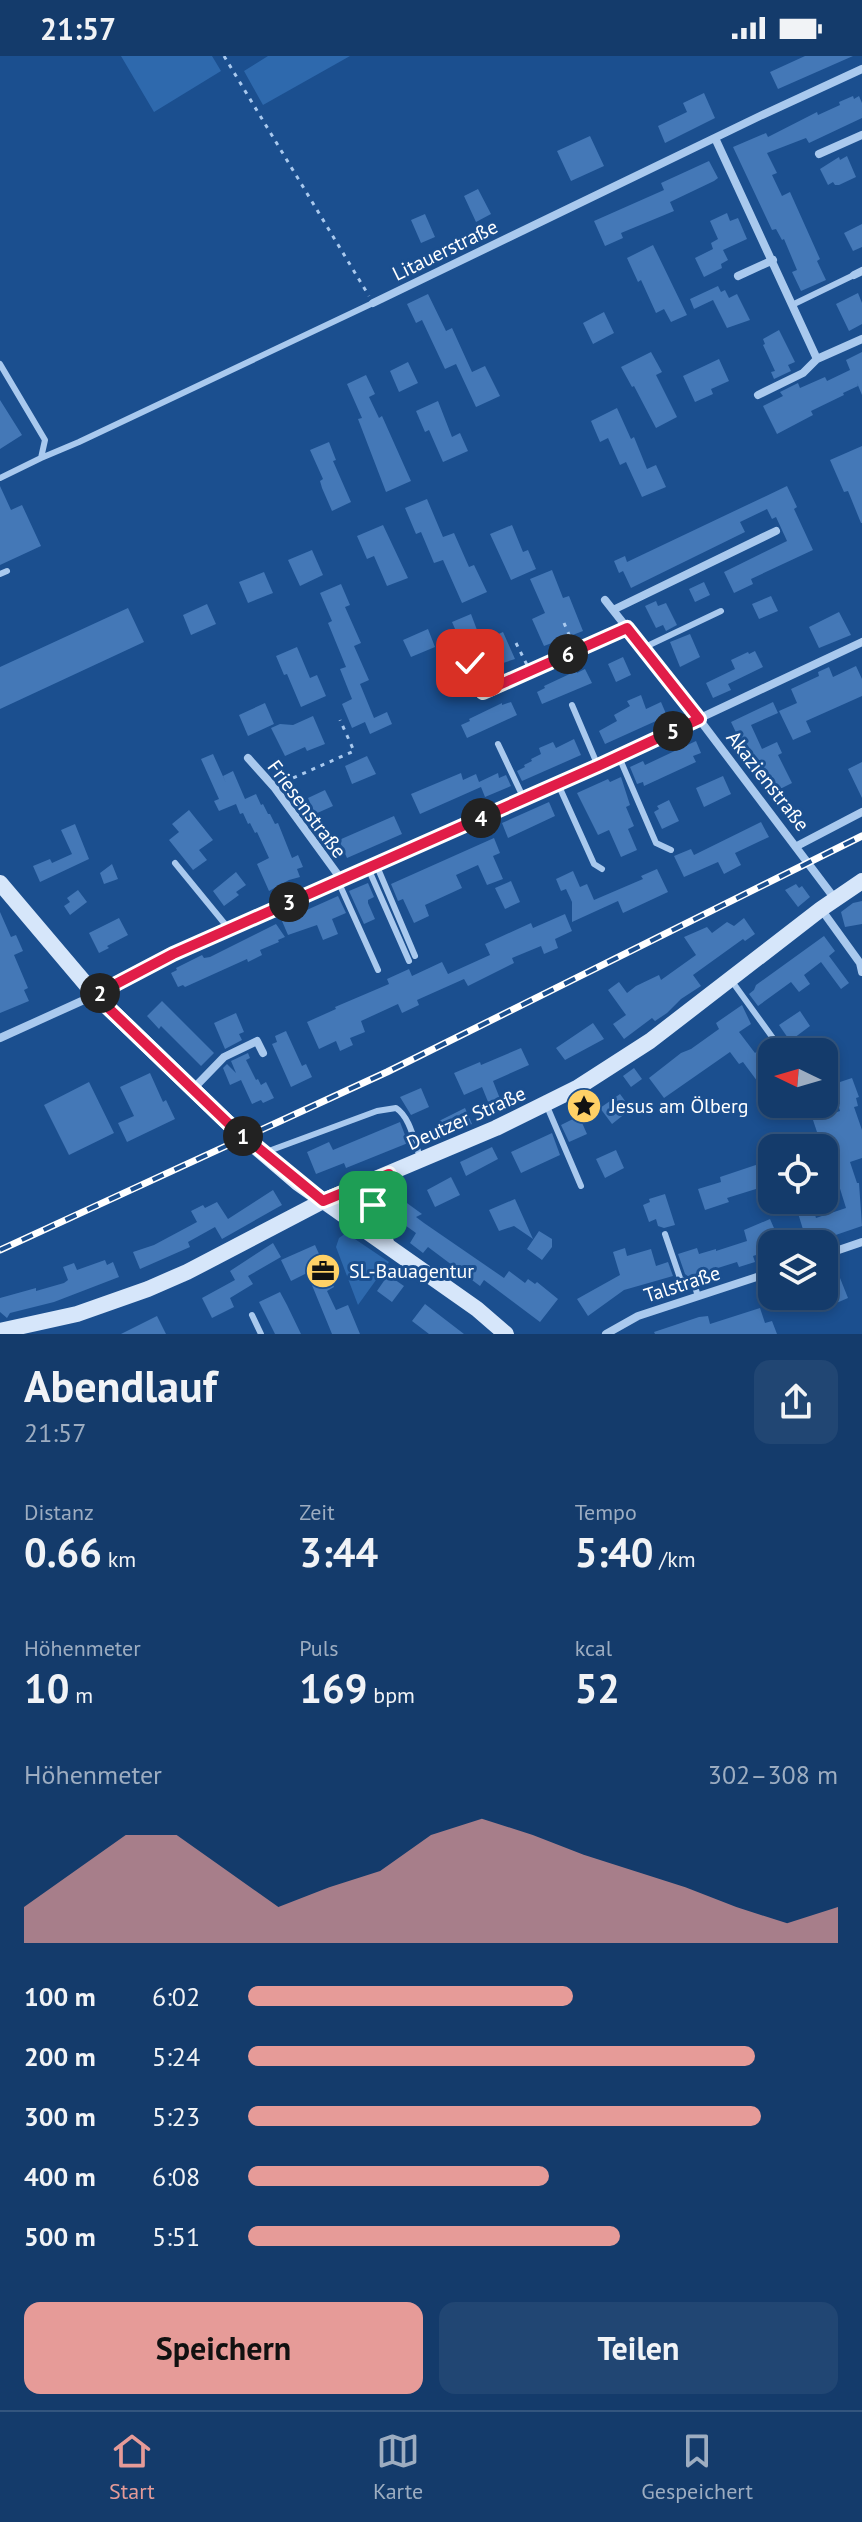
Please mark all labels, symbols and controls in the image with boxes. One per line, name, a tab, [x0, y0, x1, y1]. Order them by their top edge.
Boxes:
text: 21:57	[40, 9, 116, 48]
street label: Litauerstraße	[388, 213, 502, 287]
pin	[436, 629, 504, 697]
pin: 6	[548, 634, 588, 674]
text: 6	[562, 640, 574, 668]
icon: check	[448, 641, 492, 685]
pin: 5	[653, 711, 693, 751]
text: 5	[667, 717, 679, 745]
street label: Akazienstraße	[721, 726, 815, 836]
street label: Friesenstraße	[262, 755, 352, 863]
pin: 4	[461, 798, 501, 838]
text: 4	[475, 804, 487, 832]
pin: 3	[269, 882, 309, 922]
text: 3	[283, 888, 295, 916]
pin: 2	[80, 973, 120, 1013]
text: 2	[94, 979, 106, 1007]
north arrow	[758, 1038, 838, 1118]
map controls	[758, 1038, 838, 1310]
street label: Deutzer Straße	[402, 1080, 530, 1156]
place icon: Jesus am Ölberg	[565, 1087, 603, 1125]
place label: Jesus am Ölberg	[609, 1093, 748, 1119]
pin: 1	[223, 1116, 263, 1156]
text: 1	[237, 1122, 249, 1150]
button: locate	[758, 1134, 838, 1214]
pin	[339, 1171, 407, 1239]
icon: arrive	[351, 1183, 395, 1227]
button: layers	[758, 1230, 838, 1310]
office icon: SL-Bauagentur	[304, 1252, 342, 1290]
place label: SL-Bauagentur	[349, 1258, 474, 1284]
street label: Talstraße	[641, 1259, 723, 1309]
text: Abendlauf	[24, 1357, 217, 1414]
button: share	[754, 1360, 838, 1444]
text: 21:57	[24, 1416, 86, 1449]
text: Distanz	[24, 1498, 94, 1526]
text: Zeit	[299, 1498, 335, 1526]
text: Tempo	[575, 1498, 637, 1526]
text: 0.66	[24, 1526, 102, 1578]
text: 3:44	[299, 1526, 378, 1578]
text: 5:40	[575, 1526, 653, 1578]
text: km	[102, 1545, 136, 1573]
text: /km	[653, 1545, 696, 1573]
text: Höhenmeter	[24, 1634, 141, 1662]
text: Puls	[299, 1634, 338, 1662]
text: kcal	[575, 1634, 612, 1662]
text: 10	[24, 1662, 69, 1714]
text: 169	[299, 1662, 367, 1714]
text: 52	[575, 1662, 620, 1714]
text: m	[69, 1681, 93, 1709]
text: bpm	[367, 1681, 415, 1709]
text: Höhenmeter	[24, 1758, 162, 1791]
text: 302–308 m	[708, 1758, 838, 1791]
text: 100 m	[24, 1980, 96, 2013]
text: 6:02	[152, 1980, 200, 2013]
text: 200 m	[24, 2040, 96, 2073]
text: 5:24	[152, 2040, 200, 2073]
text: 300 m	[24, 2100, 96, 2133]
text: 5:23	[152, 2100, 200, 2133]
text: 400 m	[24, 2160, 96, 2193]
text: 6:08	[152, 2160, 200, 2193]
text: 500 m	[24, 2220, 96, 2253]
text: 5:51	[152, 2220, 200, 2253]
button: Speichern	[24, 2302, 423, 2394]
button: Teilen	[439, 2302, 838, 2394]
tab: Start	[109, 2429, 155, 2505]
tab: Karte	[373, 2429, 423, 2505]
tab: Gespeichert	[641, 2429, 753, 2505]

